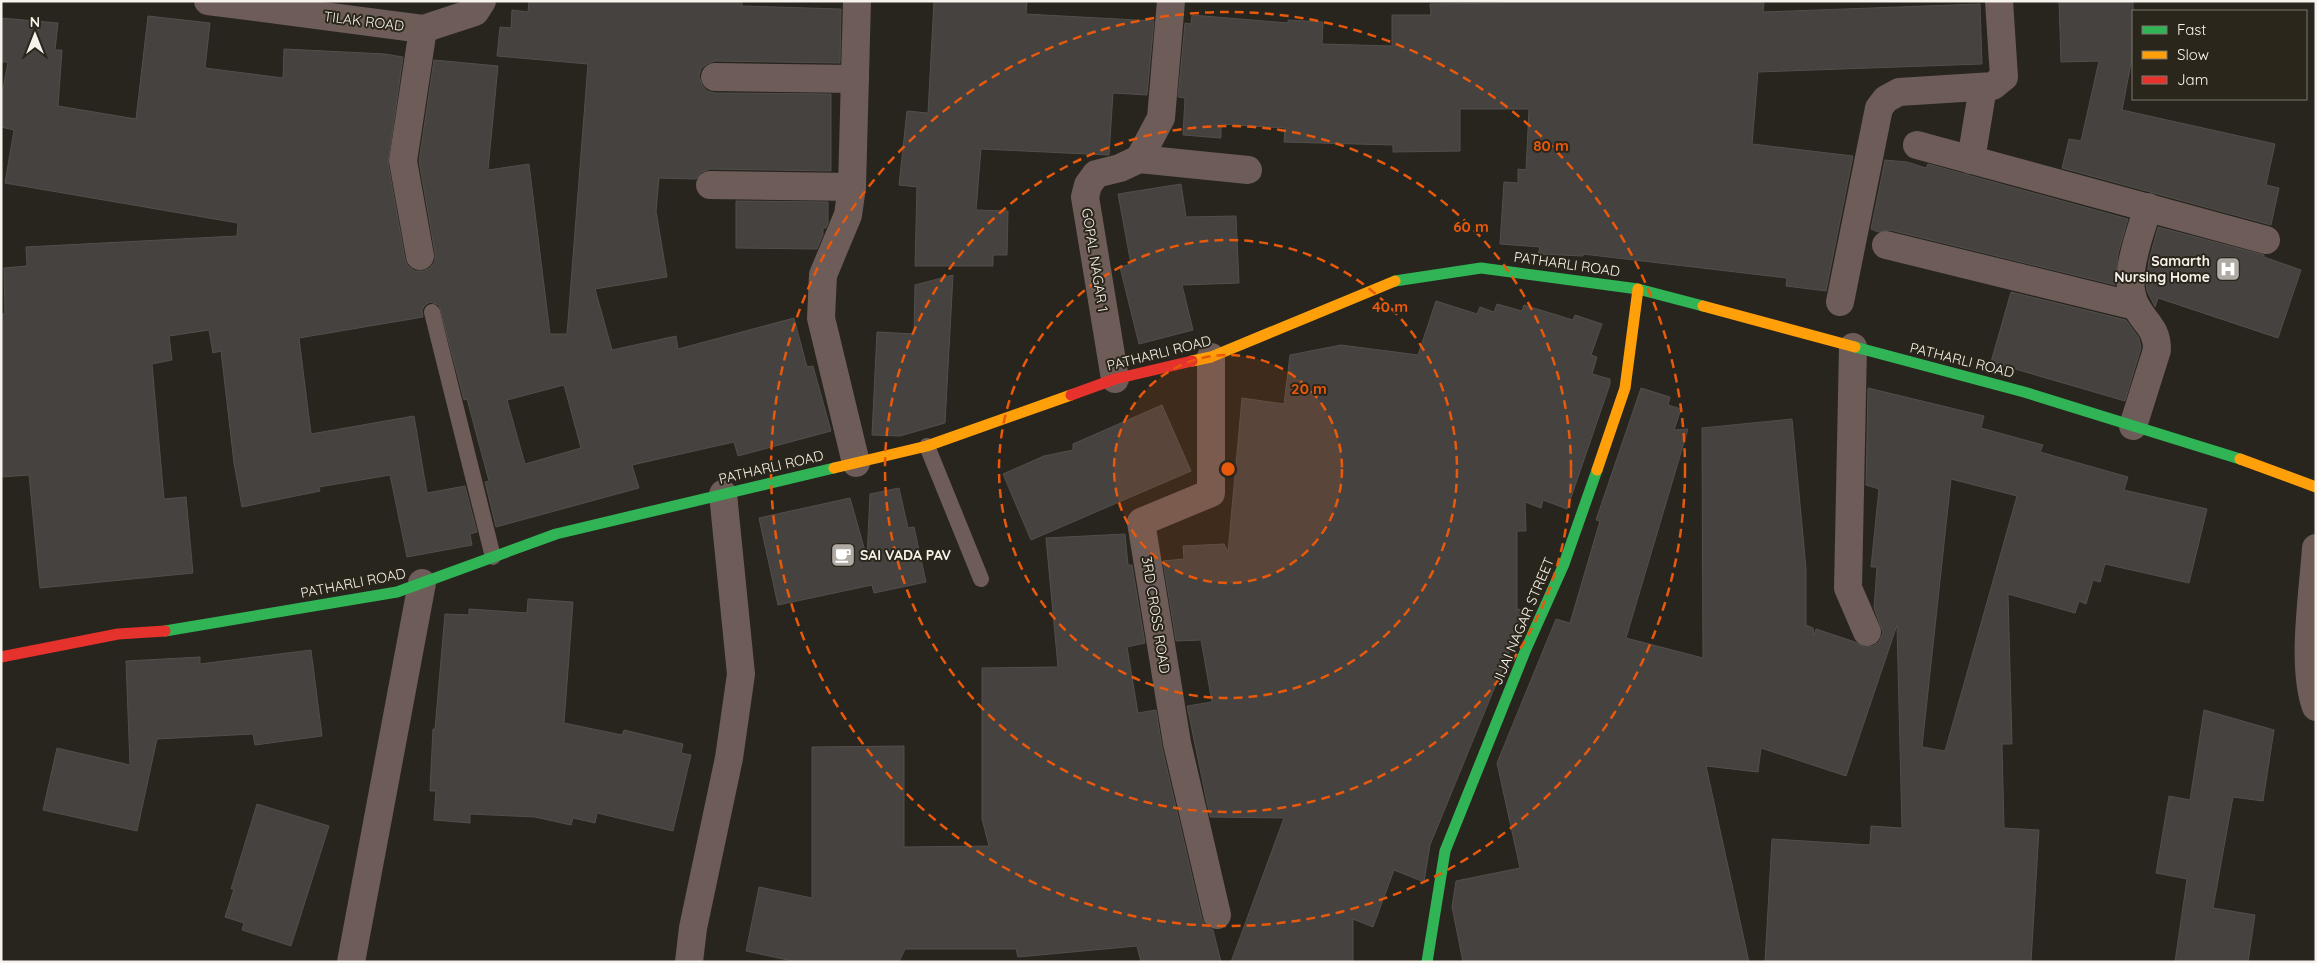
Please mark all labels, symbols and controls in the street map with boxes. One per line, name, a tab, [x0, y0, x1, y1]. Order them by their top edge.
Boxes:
street label: TILAK ROAD	[323, 7, 405, 35]
north arrow	[10, 10, 60, 60]
legend	[2132, 10, 2307, 100]
text: N	[30, 13, 40, 31]
text: Fast	[2177, 20, 2206, 39]
text: Slow	[2177, 45, 2209, 64]
text: Jam	[2177, 70, 2208, 89]
text: 80 m	[1533, 136, 1569, 155]
street label: GOPAL NAGAR 1	[1078, 207, 1112, 313]
text: 60 m	[1453, 217, 1489, 236]
street label: PATHARLI ROAD	[1513, 248, 1621, 280]
place label: Samarth Nursing Home	[2114, 252, 2210, 286]
hospital icon: Samarth Nursing Home	[2215, 256, 2241, 282]
text: 40 m	[1372, 297, 1408, 316]
street label: PATHARLI ROAD	[1105, 331, 1213, 375]
street label: PATHARLI ROAD	[1908, 338, 2016, 382]
text: 20 m	[1291, 379, 1327, 398]
street label: PATHARLI ROAD	[717, 446, 825, 488]
centre of rings	[1219, 460, 1237, 478]
cafe icon: SAI VADA PAV	[830, 542, 856, 568]
place label: SAI VADA PAV	[860, 546, 951, 564]
street label: JIJAI NAGAR STREET	[1488, 554, 1558, 688]
street label: 3RD CROSS ROAD	[1138, 555, 1174, 675]
street label: PATHARLI ROAD	[299, 564, 407, 602]

